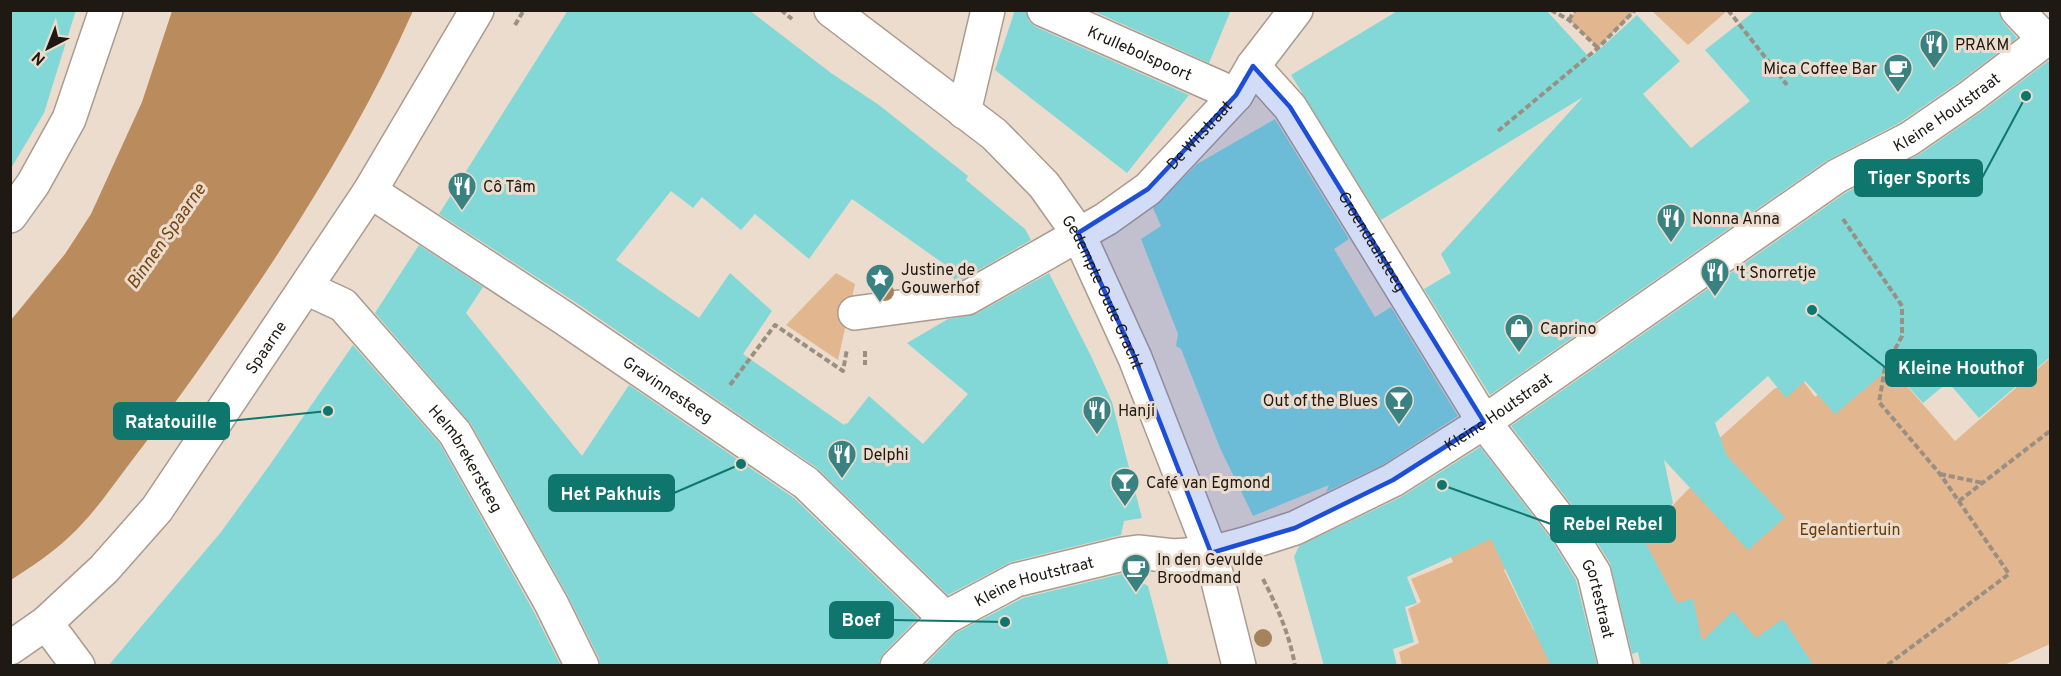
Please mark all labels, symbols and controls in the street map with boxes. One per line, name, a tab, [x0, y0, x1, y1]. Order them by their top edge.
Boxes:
north arrow	[18, 18, 78, 78]
street label: Krullebolspoort	[1084, 22, 1195, 86]
restaurant icon: PRAKM	[1918, 28, 1950, 70]
place label: PRAKM	[1955, 36, 2009, 56]
text: N	[28, 46, 50, 69]
cafe icon: Mica Coffee Bar	[1882, 52, 1914, 94]
place label: Mica Coffee Bar	[1763, 60, 1877, 80]
street label: Kleine Houtstraat	[1890, 70, 2005, 157]
street label: De Witstraat	[1163, 97, 1238, 175]
callout: Tiger Sports	[1855, 160, 1982, 196]
text: Tiger Sports	[1867, 168, 1971, 191]
restaurant icon: Cô Tâm	[446, 170, 478, 212]
place label: Cô Tâm	[483, 178, 536, 198]
water label: Binnen Spaarne	[122, 179, 212, 294]
street label: Groendaalsteeg	[1333, 188, 1410, 296]
restaurant icon: Nonna Anna	[1655, 202, 1687, 244]
place label: Nonna Anna	[1692, 210, 1780, 230]
street label: Gedempte Oude Gracht	[1056, 212, 1146, 373]
restaurant icon: 't Snorretje	[1699, 256, 1731, 298]
place label: Justine de Gouwerhof	[901, 261, 980, 299]
place icon: Justine de Gouwerhof	[864, 262, 896, 304]
place label: 't Snorretje	[1736, 264, 1816, 284]
shop icon: Caprino	[1503, 312, 1535, 354]
street label: Spaarne	[242, 318, 292, 379]
place label: Caprino	[1540, 320, 1596, 340]
callout: Kleine Houthof	[1886, 350, 2036, 386]
street label: Gravinnesteeg	[618, 353, 716, 428]
text: Kleine Houthof	[1898, 358, 2025, 381]
street label: Kleine Houtstraat	[1441, 370, 1557, 457]
bar icon: Out of the Blues	[1383, 384, 1415, 426]
place label: Out of the Blues	[1263, 392, 1378, 412]
restaurant icon: Hanji	[1081, 394, 1113, 436]
street label: Helmbrekersteeg	[423, 402, 506, 517]
place label: Hanji	[1118, 402, 1155, 422]
callout: Ratatouille	[114, 403, 229, 439]
text: Ratatouille	[125, 412, 217, 435]
restaurant icon: Delphi	[826, 438, 858, 480]
place label: Delphi	[863, 446, 909, 466]
bar icon: Café van Egmond	[1109, 466, 1141, 508]
place label: Café van Egmond	[1146, 474, 1270, 494]
callout: Het Pakhuis	[549, 475, 674, 511]
text: Het Pakhuis	[561, 484, 661, 507]
callout: Rebel Rebel	[1551, 506, 1675, 542]
text: Rebel Rebel	[1563, 514, 1663, 537]
park label: Egelantiertuin	[1800, 521, 1900, 541]
place label: In den Gevulde Broodmand	[1157, 551, 1263, 589]
cafe icon: In den Gevulde Broodmand	[1120, 552, 1152, 594]
street label: Kleine Houtstraat	[971, 553, 1096, 612]
street label: Gortestraat	[1576, 556, 1617, 641]
callout: Boef	[830, 602, 893, 638]
text: Boef	[841, 610, 881, 633]

